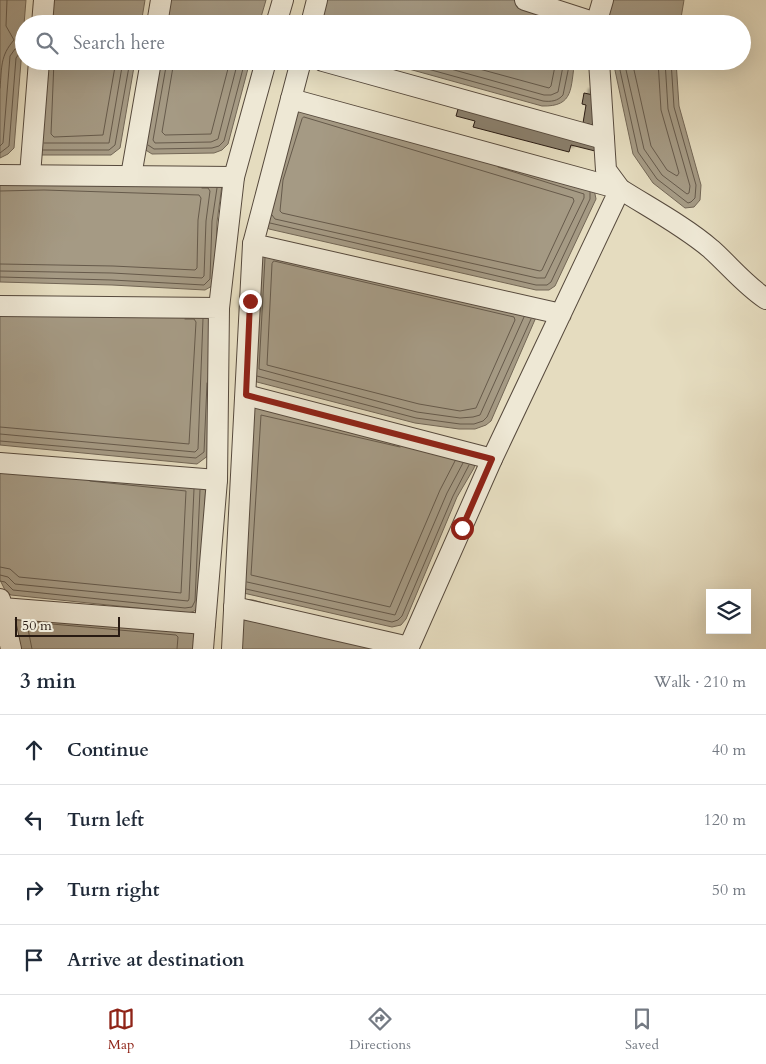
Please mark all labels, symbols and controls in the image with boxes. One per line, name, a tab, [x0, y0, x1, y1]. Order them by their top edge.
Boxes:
search box	[15, 15, 751, 70]
icon: search	[33, 29, 61, 57]
text: Search here	[73, 30, 165, 56]
route end	[239, 290, 262, 313]
route start	[451, 517, 474, 540]
map controls	[706, 589, 751, 634]
button: layers	[706, 589, 751, 634]
scale bar	[15, 614, 120, 637]
text: 50 m	[22, 616, 52, 635]
text: 3 min	[20, 667, 76, 696]
text: Walk · 210 m	[654, 671, 746, 693]
icon: ahead	[20, 736, 48, 764]
text: Continue	[67, 737, 149, 763]
text: 40 m	[712, 739, 746, 761]
icon: left	[20, 806, 48, 834]
text: Turn left	[67, 807, 144, 833]
text: 120 m	[704, 809, 746, 831]
icon: right	[20, 876, 48, 904]
text: Turn right	[67, 877, 159, 903]
text: 50 m	[712, 879, 746, 901]
icon: arrive	[20, 946, 48, 974]
text: Arrive at destination	[67, 947, 244, 973]
tab: Map	[107, 1005, 135, 1054]
tab: Directions	[349, 1005, 411, 1054]
tab: Saved	[625, 1005, 659, 1054]

